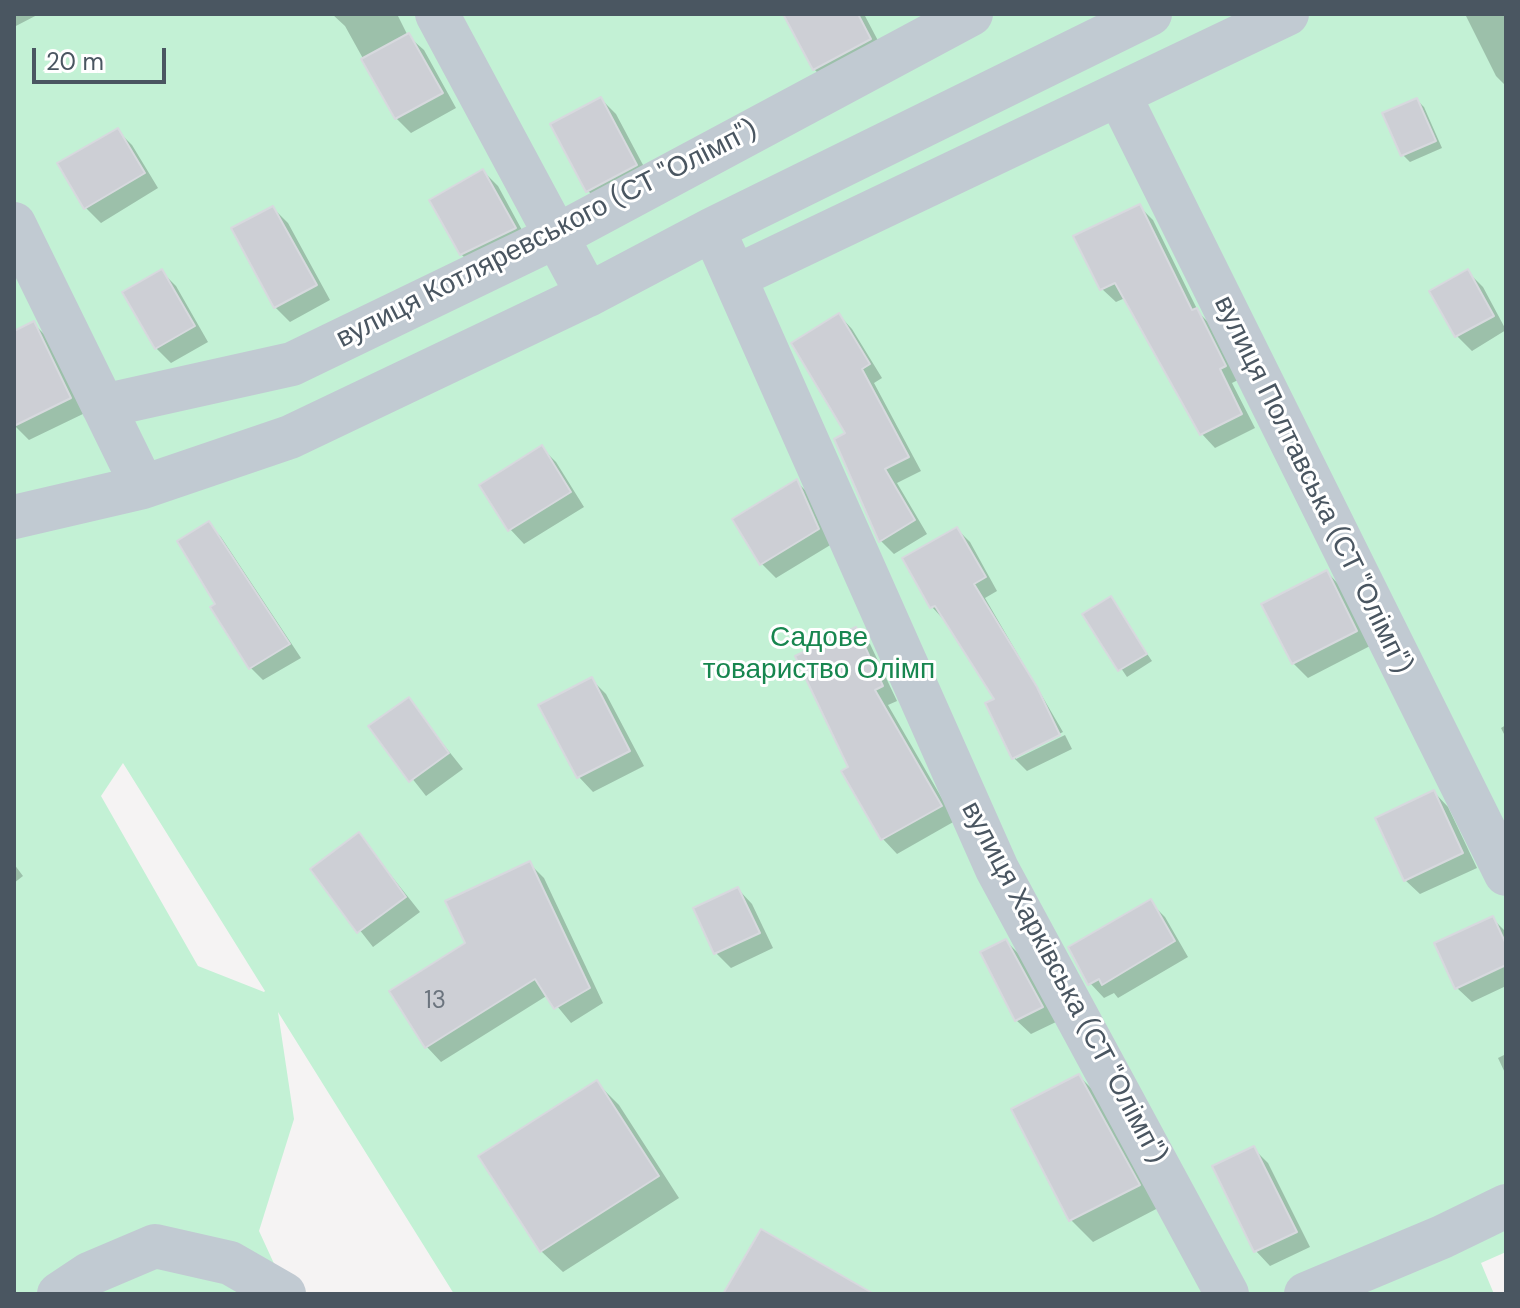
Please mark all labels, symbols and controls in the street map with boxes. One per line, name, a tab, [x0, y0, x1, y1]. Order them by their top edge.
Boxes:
scale bar	[36, 32, 170, 82]
text: 20 m	[46, 46, 104, 77]
street label: вулиця Котляревського (СТ "Олімп")	[331, 114, 763, 356]
street label: вулиця Полтавська (СТ "Олімп")	[1206, 291, 1418, 679]
park label: Садове товариство Олімп	[703, 622, 935, 688]
street label: вулиця Харківська (СТ "Олімп")	[953, 796, 1173, 1170]
house number: 13	[424, 988, 446, 1016]

